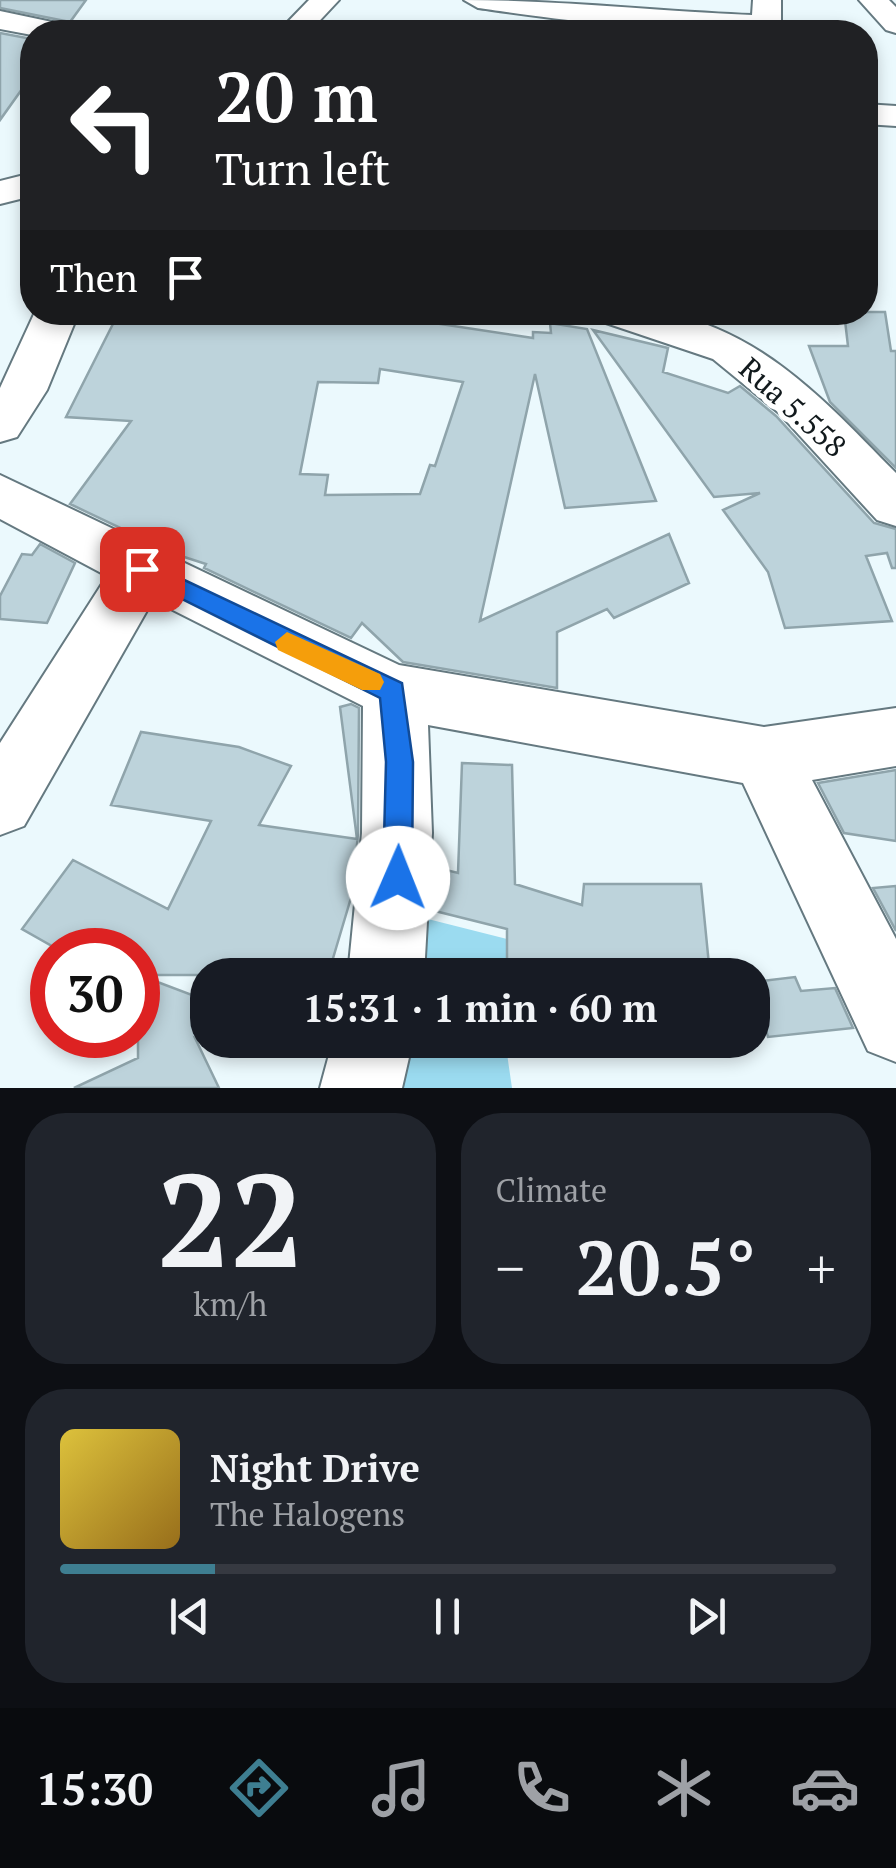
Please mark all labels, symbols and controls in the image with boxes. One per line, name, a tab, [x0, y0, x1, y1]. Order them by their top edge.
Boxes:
text: 20 m	[215, 49, 378, 142]
icon: left	[50, 60, 180, 190]
text: Turn left	[215, 138, 390, 198]
icon: arrive	[158, 250, 213, 305]
text: Then	[50, 253, 138, 303]
street label: Rua 5.558	[731, 348, 855, 466]
pin	[100, 527, 185, 612]
icon: arrive	[115, 542, 170, 597]
position arrow	[346, 826, 450, 930]
speed limit sign: 30	[30, 928, 160, 1058]
text: 15:31 · 1 min · 60 m	[303, 983, 657, 1033]
text: 22	[157, 1132, 304, 1304]
text: Climate	[496, 1169, 607, 1211]
text: 20.5°	[576, 1217, 756, 1316]
text: −	[496, 1231, 525, 1304]
text: +	[807, 1231, 836, 1304]
text: km/h	[193, 1283, 267, 1325]
text: Night Drive	[210, 1443, 420, 1493]
text: The Halogens	[210, 1493, 405, 1535]
icon: previous	[162, 1589, 217, 1644]
icon: pause	[420, 1589, 475, 1644]
icon: next	[679, 1589, 734, 1644]
icon: directions	[224, 1753, 294, 1823]
icon: music	[366, 1753, 436, 1823]
icon: phone	[507, 1753, 577, 1823]
icon: climate	[649, 1753, 719, 1823]
icon: car	[790, 1753, 860, 1823]
text: 15:30	[36, 1758, 153, 1818]

